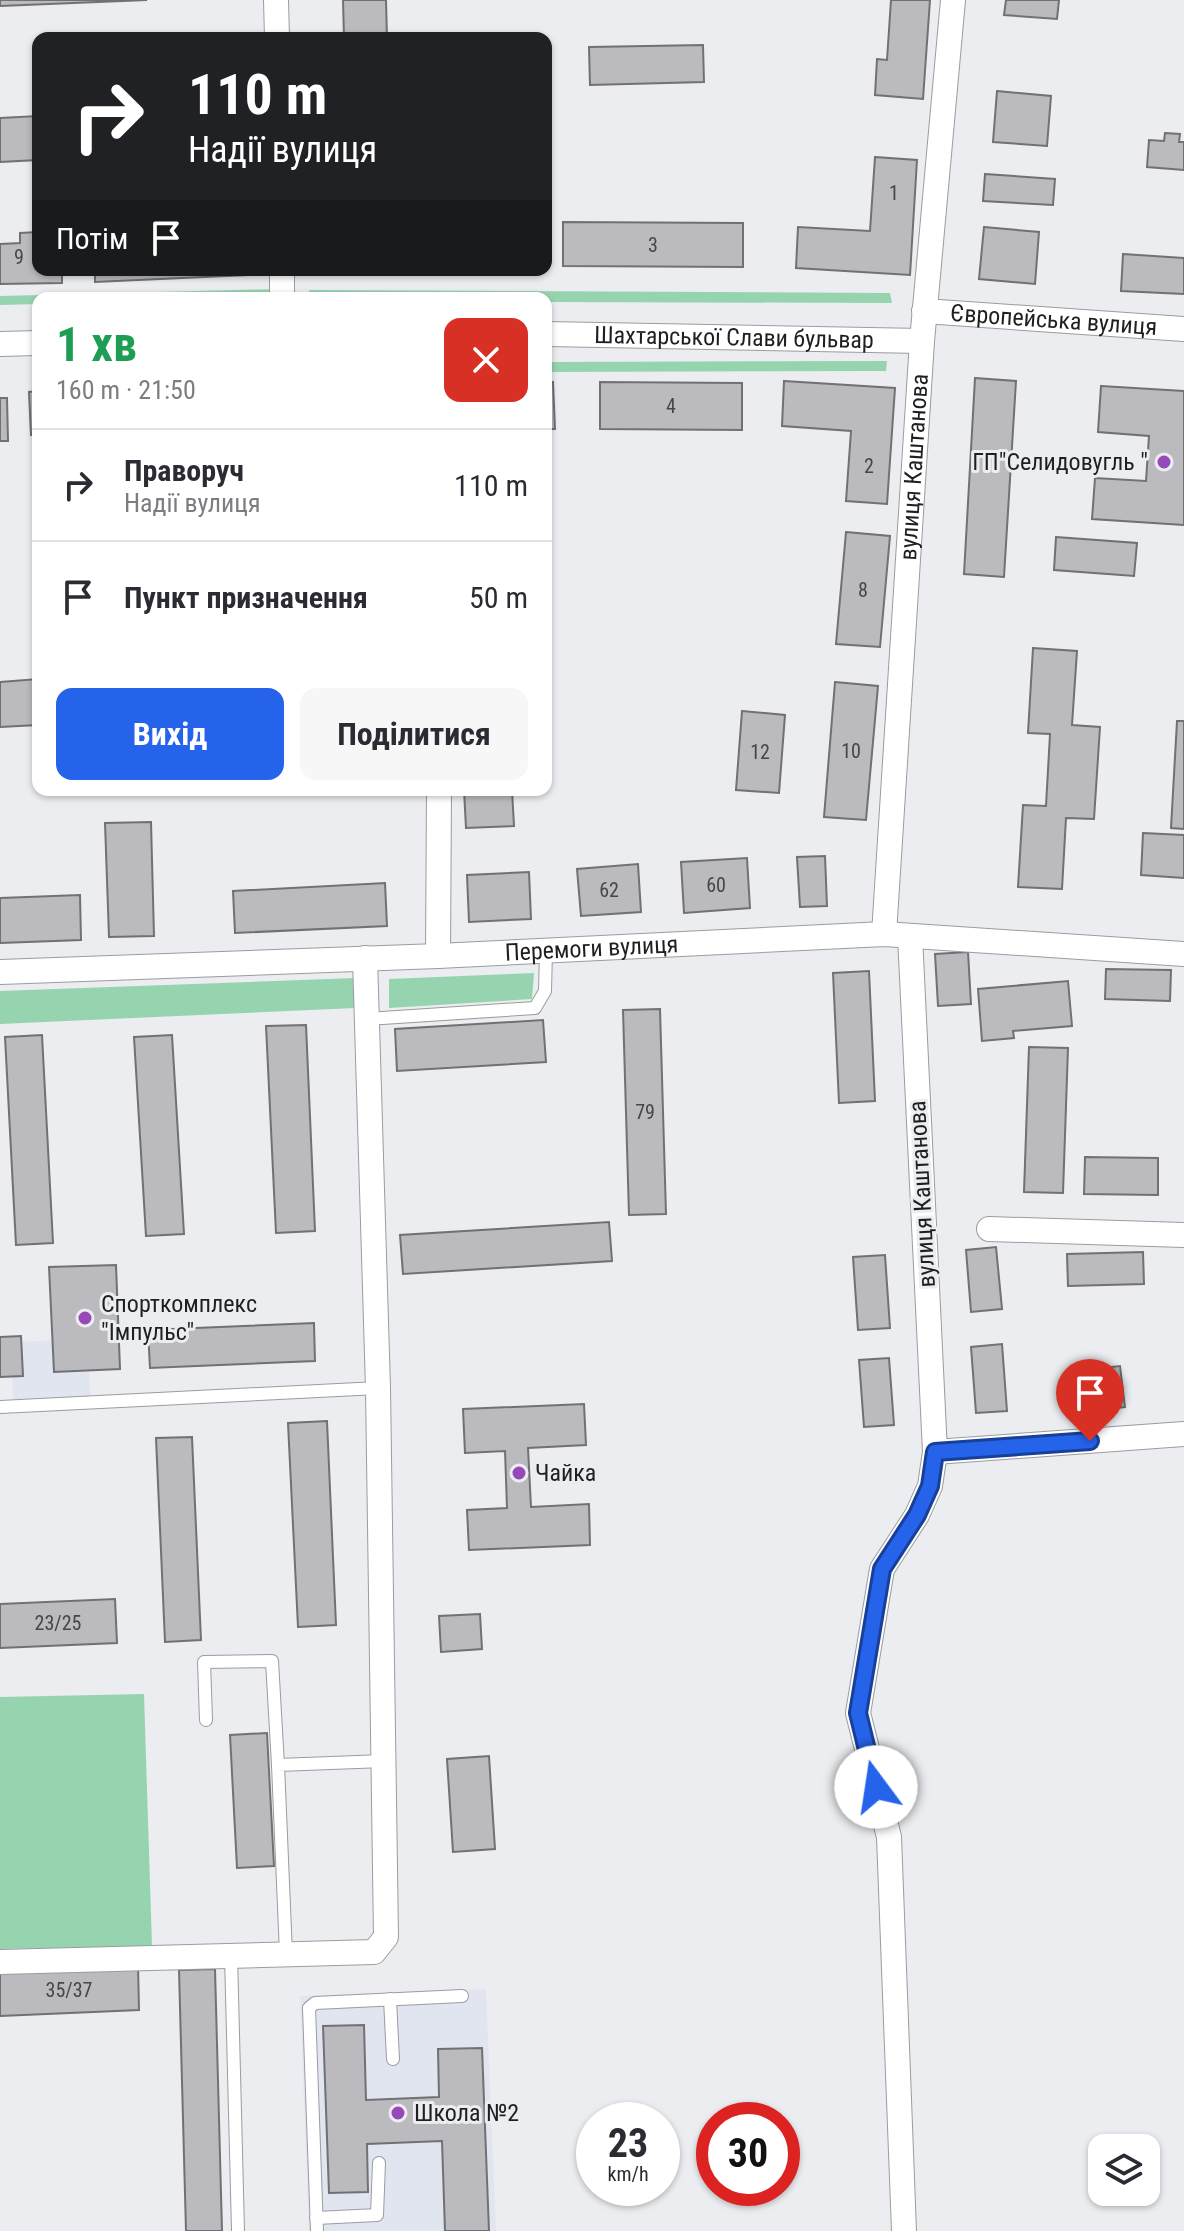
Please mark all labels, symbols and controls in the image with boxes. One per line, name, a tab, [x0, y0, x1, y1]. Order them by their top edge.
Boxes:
text: 110 m	[188, 62, 327, 128]
icon: right	[56, 64, 160, 168]
text: Надії вулиця	[188, 129, 377, 171]
house number: 1	[889, 181, 899, 205]
icon: arrive	[144, 216, 188, 260]
text: Потім	[56, 221, 128, 256]
house number: 3	[648, 233, 658, 257]
house number: 9	[14, 245, 24, 269]
street label: Європейська вулиця	[949, 299, 1158, 341]
text: 1 хв	[56, 316, 137, 373]
button: close	[444, 318, 528, 402]
street label: Шахтарської Слави бульвар	[594, 321, 874, 354]
street label: вулиця Каштанова	[894, 373, 934, 561]
text: 160 m · 21:50	[56, 375, 196, 405]
house number: 4	[666, 394, 676, 418]
place label: ГП"Селидовугль "	[972, 448, 1148, 476]
text: Праворуч	[124, 453, 244, 488]
marker: ГП"Селидовугль "	[1155, 453, 1173, 471]
house number: 2	[864, 454, 874, 478]
icon: right	[56, 463, 100, 507]
text: 110 m	[454, 468, 528, 503]
text: Надії вулиця	[124, 488, 261, 518]
icon: arrive	[56, 575, 100, 619]
house number: 8	[858, 578, 868, 602]
text: Пункт призначення	[124, 580, 368, 615]
text: 50 m	[469, 580, 528, 615]
button: Вихід	[56, 688, 284, 780]
button: Поділитися	[300, 688, 528, 780]
house number: 10	[841, 739, 861, 763]
house number: 12	[750, 740, 770, 764]
house number: 60	[706, 873, 726, 897]
house number: 62	[599, 878, 619, 902]
street label: Перемоги вулиця	[504, 930, 679, 967]
house number: 79	[635, 1100, 655, 1124]
street label: вулиця Каштанова	[903, 1100, 941, 1288]
place label: Спорткомплекс "Імпульс"	[101, 1290, 257, 1346]
marker: Спорткомплекс "Імпульс"	[76, 1309, 94, 1327]
pin	[1056, 1359, 1124, 1441]
icon: arrive	[1068, 1371, 1112, 1415]
place label: Чайка	[535, 1459, 596, 1487]
marker: Чайка	[510, 1464, 528, 1482]
house number: 23/25	[35, 1611, 82, 1635]
position arrow	[834, 1745, 918, 1829]
house number: 35/37	[46, 1978, 92, 2002]
place label: Школа №2	[414, 2099, 519, 2127]
speed limit sign: 30	[696, 2102, 800, 2206]
marker: Школа №2	[389, 2104, 407, 2122]
text: 23	[608, 2120, 648, 2167]
map controls	[1088, 2134, 1160, 2206]
button: layers	[1088, 2134, 1160, 2206]
text: km/h	[607, 2162, 649, 2186]

